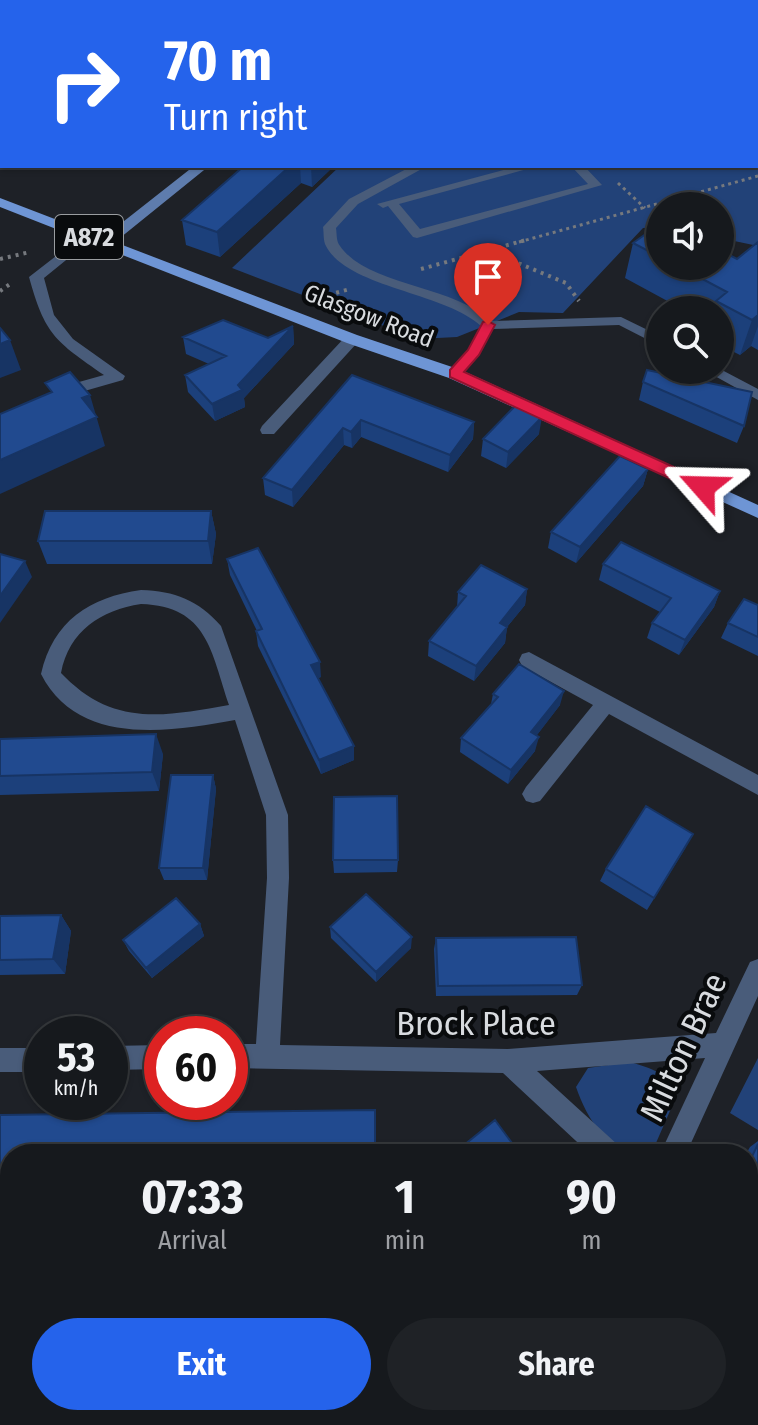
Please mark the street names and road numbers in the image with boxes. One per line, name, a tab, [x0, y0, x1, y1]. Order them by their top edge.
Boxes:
road number: A872	[55, 215, 123, 259]
street label: Glasgow Road	[300, 278, 438, 354]
street label: Milton Brae	[631, 967, 736, 1128]
street label: Brock Place	[396, 1003, 556, 1044]

